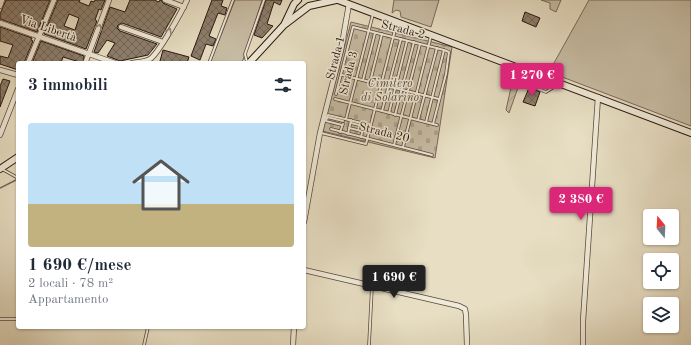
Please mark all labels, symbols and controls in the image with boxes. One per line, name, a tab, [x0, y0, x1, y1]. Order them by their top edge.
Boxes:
street label: Via Libertà	[18, 14, 78, 44]
street label: Strada 2	[380, 19, 426, 41]
one-way arrow	[94, 24, 102, 31]
one-way arrow	[165, 28, 172, 35]
street label: Strada 1	[325, 35, 347, 81]
street label: Strada 3	[338, 50, 360, 96]
pin: 1 270 €	[495, 63, 569, 97]
text: 1 270 €	[510, 69, 554, 82]
icon: filters	[272, 74, 294, 96]
text: 3 immobili	[28, 77, 108, 94]
park label: Cimitero di Solarino	[361, 78, 420, 104]
street label: Strada 20	[357, 121, 411, 145]
icon: home	[125, 149, 197, 221]
pin: 2 380 €	[544, 187, 618, 221]
text: 2 380 €	[559, 193, 603, 206]
north arrow	[643, 209, 679, 245]
map controls	[643, 209, 679, 333]
button: locate	[643, 253, 679, 289]
text: 1 690 €/mese	[28, 257, 131, 274]
pin: 1 690 €	[357, 265, 431, 299]
text: 1 690 €	[372, 271, 416, 284]
text: 2 locali · 78 m²	[28, 277, 113, 290]
text: Appartamento	[28, 293, 108, 306]
button: layers	[643, 297, 679, 333]

